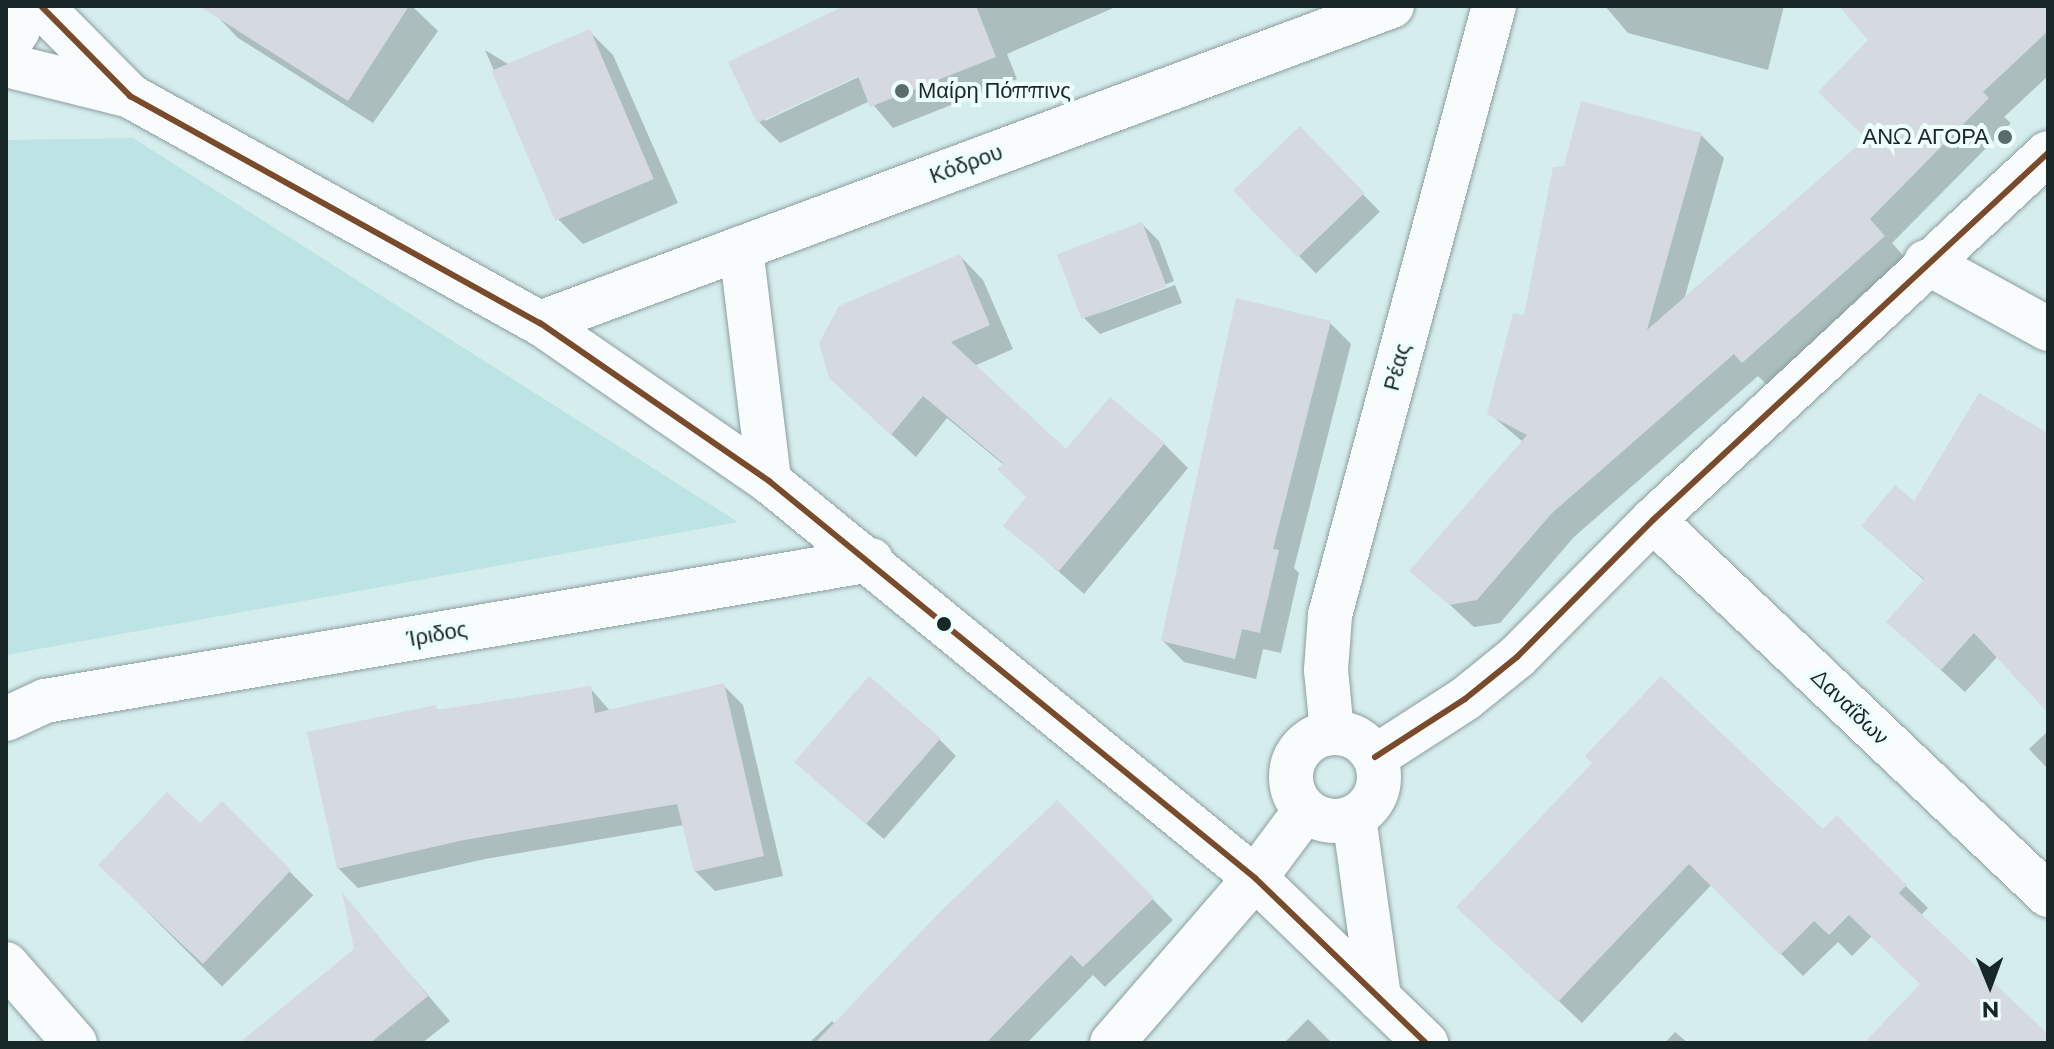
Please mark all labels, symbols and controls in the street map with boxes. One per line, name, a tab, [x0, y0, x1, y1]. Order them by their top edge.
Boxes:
place label: Μαίρη Πόππινς	[918, 78, 1071, 104]
marker: Μαίρη Πόππινς	[893, 82, 911, 100]
place label: ΑΝΩ ΑΓΟΡΑ	[1863, 124, 1989, 150]
marker: ΑΝΩ ΑΓΟΡΑ	[1996, 128, 2014, 146]
street label: Κόδρου	[926, 139, 1006, 189]
street label: Ρέας	[1378, 340, 1416, 394]
street label: Ίριδος	[405, 616, 469, 652]
unlabelled marker	[936, 616, 952, 632]
street label: Δαναΐδων	[1806, 664, 1894, 750]
north arrow	[1950, 945, 2030, 1025]
text: N	[1981, 996, 2000, 1023]

